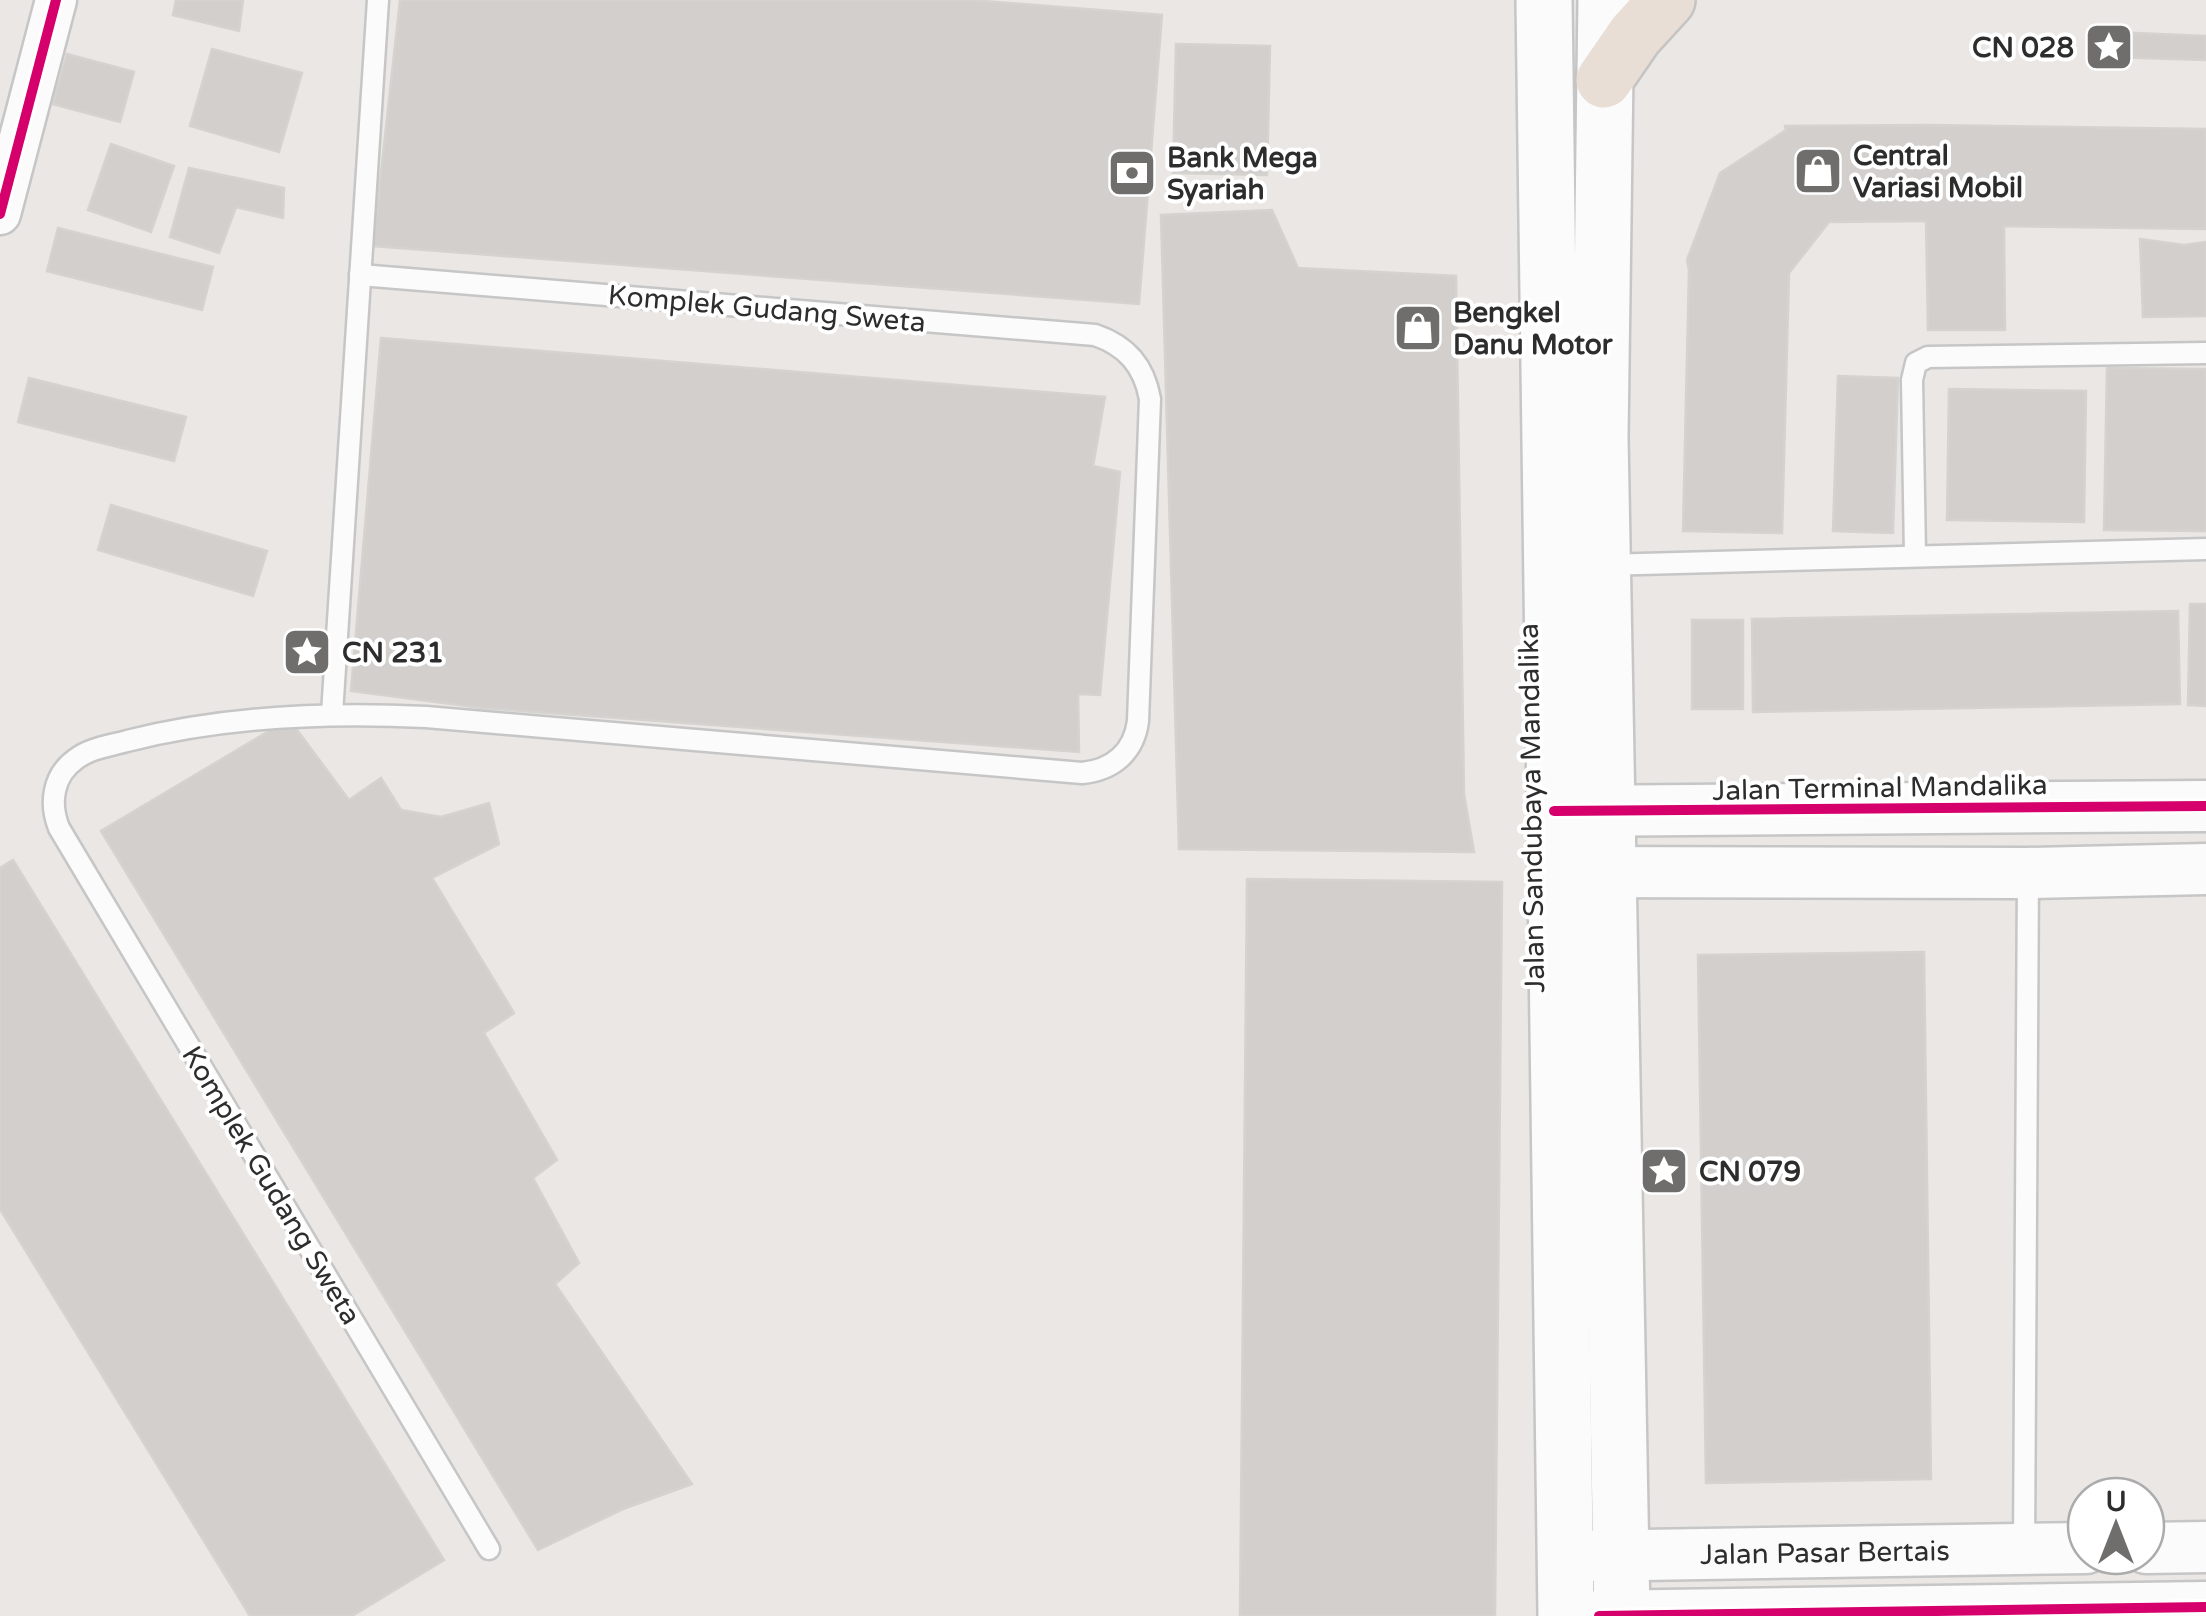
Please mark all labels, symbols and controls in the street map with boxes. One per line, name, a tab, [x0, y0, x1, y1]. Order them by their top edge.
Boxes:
place icon: CN 028	[2083, 21, 2135, 73]
place label: CN 028	[1972, 31, 2074, 65]
place label: Central Variasi Mobil	[1853, 139, 2023, 205]
place label: Bank Mega Syariah	[1167, 141, 1318, 207]
shop icon: Central Variasi Mobil	[1792, 145, 1844, 197]
bank icon: Bank Mega Syariah	[1106, 147, 1158, 199]
street label: Komplek Gudang Sweta	[607, 278, 927, 340]
place label: Bengkel Danu Motor	[1453, 296, 1614, 362]
shop icon: Bengkel Danu Motor	[1392, 302, 1444, 354]
street label: Jalan Sandubaya Mandalika	[1512, 623, 1552, 993]
place icon: CN 231	[281, 626, 333, 678]
place label: CN 231	[342, 636, 444, 670]
street label: Jalan Terminal Mandalika	[1712, 768, 2048, 808]
street label: Komplek Gudang Sweta	[174, 1040, 368, 1331]
place icon: CN 079	[1638, 1145, 1690, 1197]
place label: CN 079	[1699, 1155, 1801, 1189]
north arrow	[2066, 1476, 2166, 1576]
text: U	[2105, 1485, 2127, 1519]
street label: Jalan Pasar Bertais	[1700, 1534, 1950, 1572]

